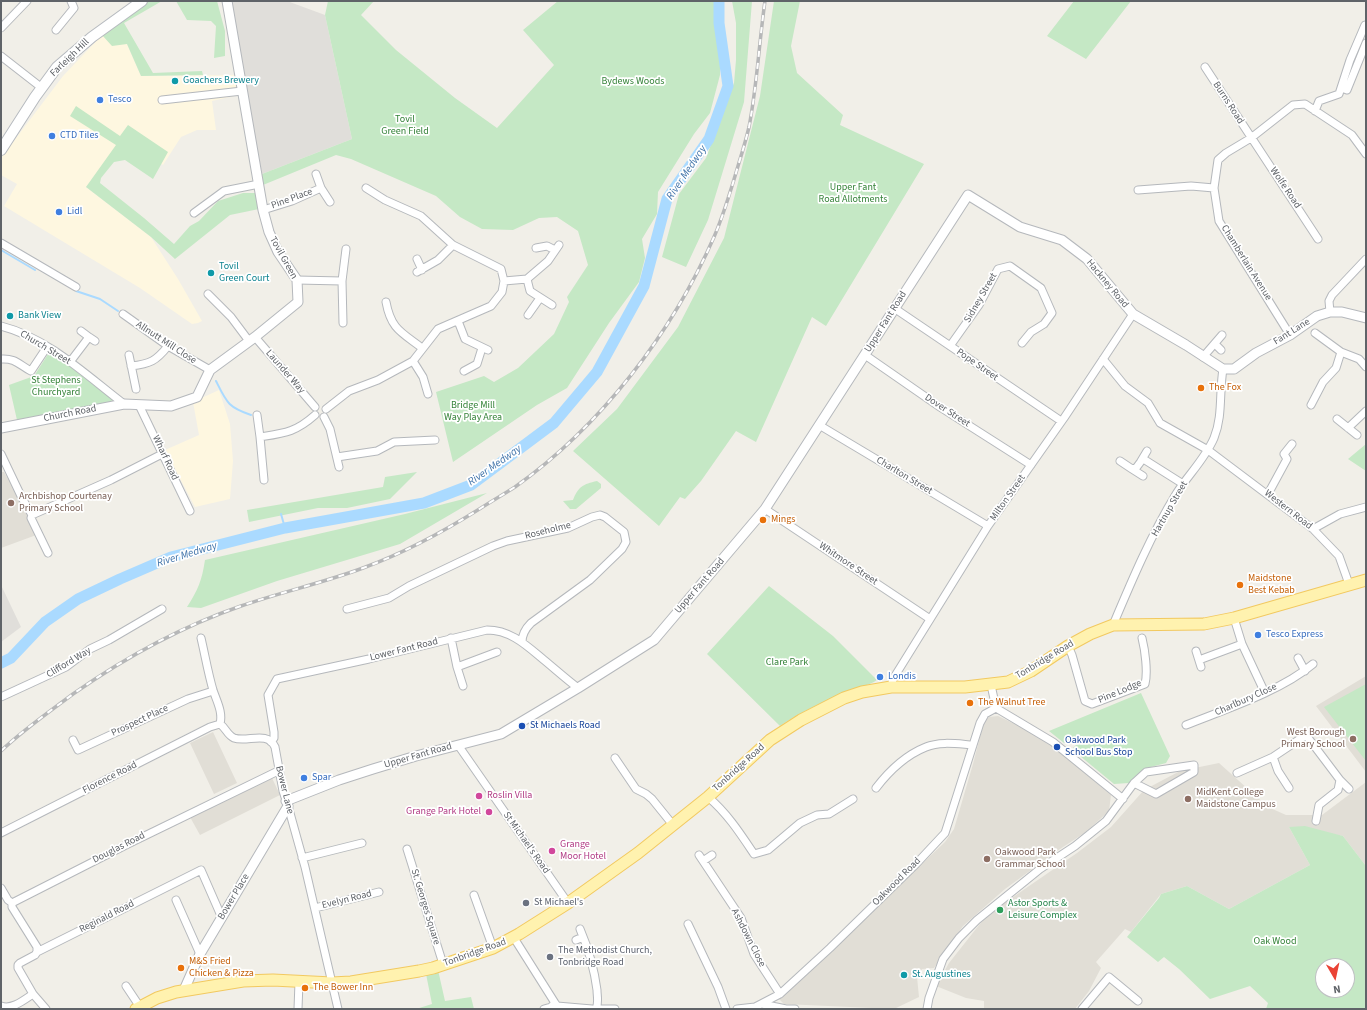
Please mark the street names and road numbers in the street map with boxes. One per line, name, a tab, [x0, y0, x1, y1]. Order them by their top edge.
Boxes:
street label: Farleigh Hill	[48, 36, 92, 80]
street label: Burns Road	[1210, 80, 1246, 126]
street label: Wolfe Road	[1267, 165, 1303, 211]
street label: Pine Place	[270, 186, 314, 212]
street label: Chamberlain Avenue	[1218, 223, 1274, 303]
street label: Tovil Green	[266, 235, 300, 281]
street label: Hackney Road	[1083, 257, 1131, 311]
street label: Sidney Street	[962, 271, 1000, 325]
street label: Upper Fant Road	[862, 289, 910, 355]
street label: Fant Lane	[1272, 316, 1312, 348]
street label: Allnutt Mill Close	[134, 319, 198, 367]
street label: Church Street	[17, 328, 73, 368]
street label: Pope Street	[954, 346, 1000, 384]
street label: Launder Way	[263, 348, 307, 396]
street label: Dover Street	[922, 392, 972, 430]
street label: Church Road	[43, 403, 97, 425]
street label: Wharf Road	[149, 434, 181, 482]
street label: Charlton Street	[874, 455, 934, 497]
street label: Milton Street	[988, 473, 1028, 523]
street label: Hartnup Street	[1149, 479, 1191, 539]
street label: Western Road	[1262, 488, 1314, 532]
street label: Roseholme	[524, 520, 572, 542]
street label: Whitmore Street	[816, 540, 880, 588]
street label: Upper Fant Road	[673, 556, 727, 616]
street label: Lower Fant Road	[369, 636, 439, 664]
street label: Tonbridge Road	[1014, 638, 1076, 682]
street label: Clifford Way	[44, 645, 94, 681]
street label: Pine Lodge	[1096, 677, 1144, 707]
street label: Charlbury Close	[1213, 681, 1279, 719]
street label: Prospect Place	[110, 703, 170, 739]
street label: Upper Fant Road	[383, 741, 453, 771]
street label: Tonbridge Road	[710, 741, 768, 795]
street label: Florence Road	[81, 759, 139, 797]
street label: Bower Lane	[272, 765, 296, 815]
street label: St Michael's Road	[500, 810, 552, 876]
street label: Douglas Road	[91, 830, 147, 866]
street label: Oakwood Road	[870, 855, 924, 909]
street label: St. Georges Square	[408, 868, 442, 946]
street label: Bower Place	[216, 872, 252, 922]
street label: Evelyn Road	[321, 888, 373, 912]
street label: Reginald Road	[78, 898, 136, 936]
street label: Ashdown Close	[728, 907, 768, 969]
street label: Tonbridge Road	[442, 936, 508, 970]

